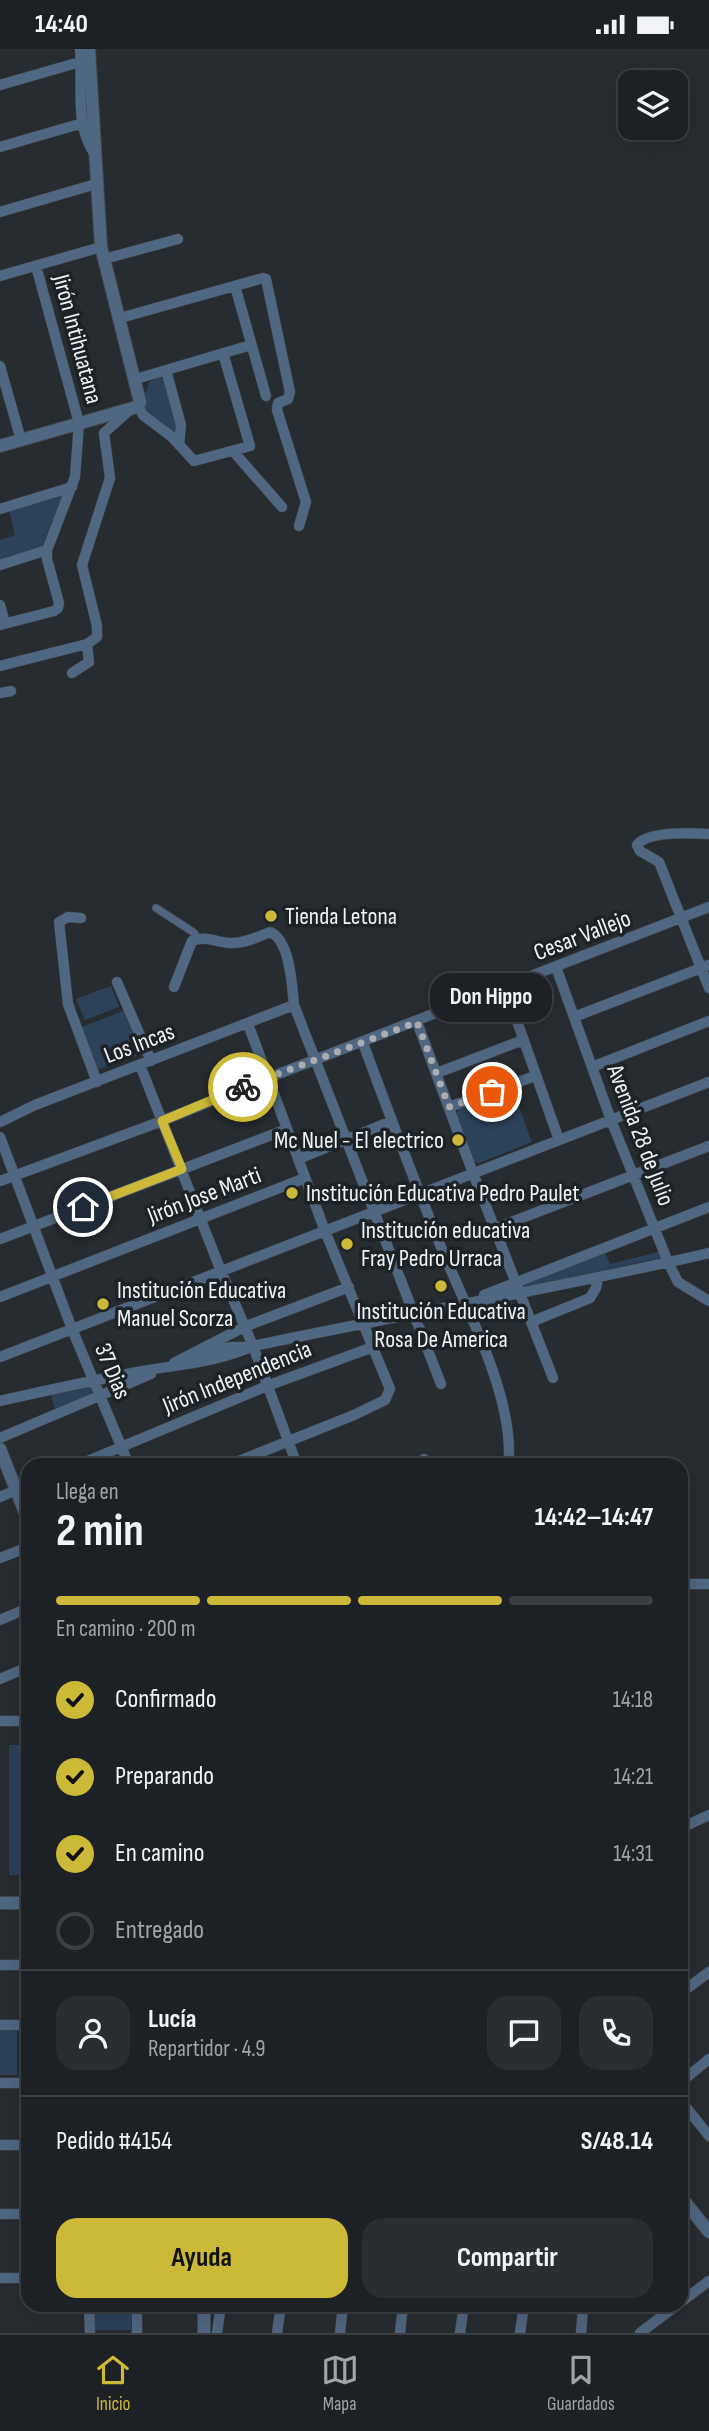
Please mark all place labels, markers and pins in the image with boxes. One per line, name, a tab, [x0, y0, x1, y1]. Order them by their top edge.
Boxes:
place label: Tienda Letona	[285, 902, 397, 931]
marker: Tienda Letona	[263, 908, 279, 924]
callout: Don Hippo	[431, 973, 553, 1022]
pin	[462, 1062, 522, 1122]
place label: Mc Nuel - El electrico	[274, 1126, 444, 1155]
marker: Mc Nuel - El electrico	[450, 1132, 466, 1148]
pin	[53, 1177, 113, 1237]
place label: Institución Educativa Pedro Paulet	[306, 1179, 580, 1208]
marker: Institución Educativa Pedro Paulet	[284, 1185, 300, 1201]
place label: Institución educativa Fray Pedro Urraca	[361, 1216, 530, 1273]
marker: Institución educativa Fray Pedro Urraca	[339, 1236, 355, 1252]
place label: Institución Educativa Manuel Scorza	[117, 1276, 286, 1333]
marker: Institución Educativa Rosa De America	[433, 1278, 449, 1294]
marker: Institución Educativa Manuel Scorza	[95, 1296, 111, 1312]
place label: Institución Educativa Rosa De America	[356, 1297, 526, 1354]

